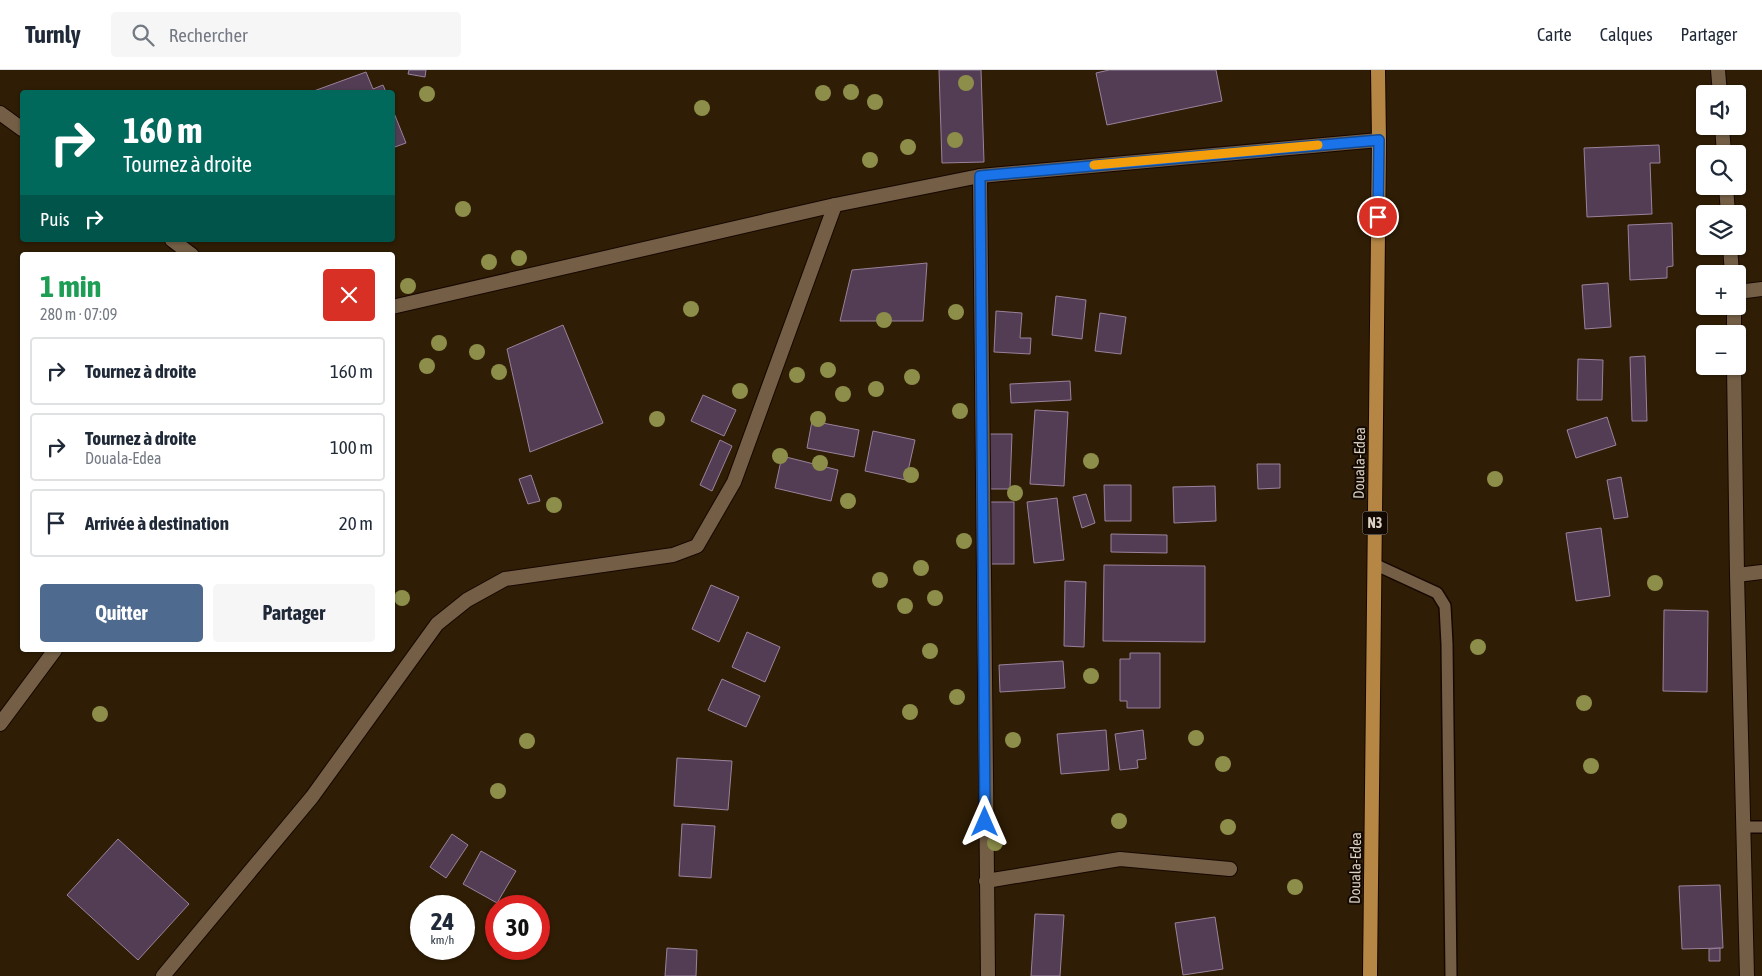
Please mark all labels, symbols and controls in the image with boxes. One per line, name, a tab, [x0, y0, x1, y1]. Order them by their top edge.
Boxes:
search box	[111, 12, 461, 57]
text: Turnly	[25, 21, 81, 48]
icon: search	[129, 21, 157, 49]
text: Rechercher	[169, 24, 248, 46]
text: Carte	[1537, 24, 1572, 45]
text: Calques	[1600, 24, 1653, 45]
text: Partager	[1681, 24, 1737, 45]
map controls	[1696, 85, 1746, 375]
button: sound	[1696, 85, 1746, 135]
icon: right	[40, 110, 105, 175]
text: 160 m	[123, 110, 202, 150]
button: search	[1696, 145, 1746, 195]
text: Tournez à droite	[123, 151, 252, 177]
pin	[1357, 196, 1399, 238]
icon: arrive	[1364, 203, 1392, 231]
icon: right	[80, 205, 108, 233]
button: layers	[1696, 205, 1746, 255]
text: Puis	[40, 208, 70, 230]
button: +	[1696, 265, 1746, 315]
text: 1 min	[40, 269, 101, 303]
button: close	[323, 269, 375, 321]
text: 280 m · 07:09	[40, 305, 117, 323]
button: −	[1696, 325, 1746, 375]
icon: right	[42, 357, 70, 385]
text: Tournez à droite	[85, 360, 196, 382]
text: 160 m	[330, 360, 373, 382]
text: Tournez à droite	[85, 427, 196, 449]
street label: Douala-Edea	[1350, 427, 1368, 499]
icon: right	[42, 433, 70, 461]
text: 100 m	[330, 436, 373, 458]
text: Douala-Edea	[85, 449, 161, 467]
icon: arrive	[42, 509, 70, 537]
text: Arrivée à destination	[85, 512, 229, 534]
text: 20 m	[339, 512, 373, 534]
road number: N3	[1362, 512, 1388, 534]
button: Quitter	[40, 584, 203, 642]
button: Partager	[213, 584, 375, 642]
position arrow	[958, 795, 1010, 847]
street label: Douala-Edea	[1346, 832, 1364, 904]
speed limit sign: 30	[485, 895, 550, 960]
text: 24	[431, 907, 454, 935]
text: km/h	[431, 933, 454, 947]

